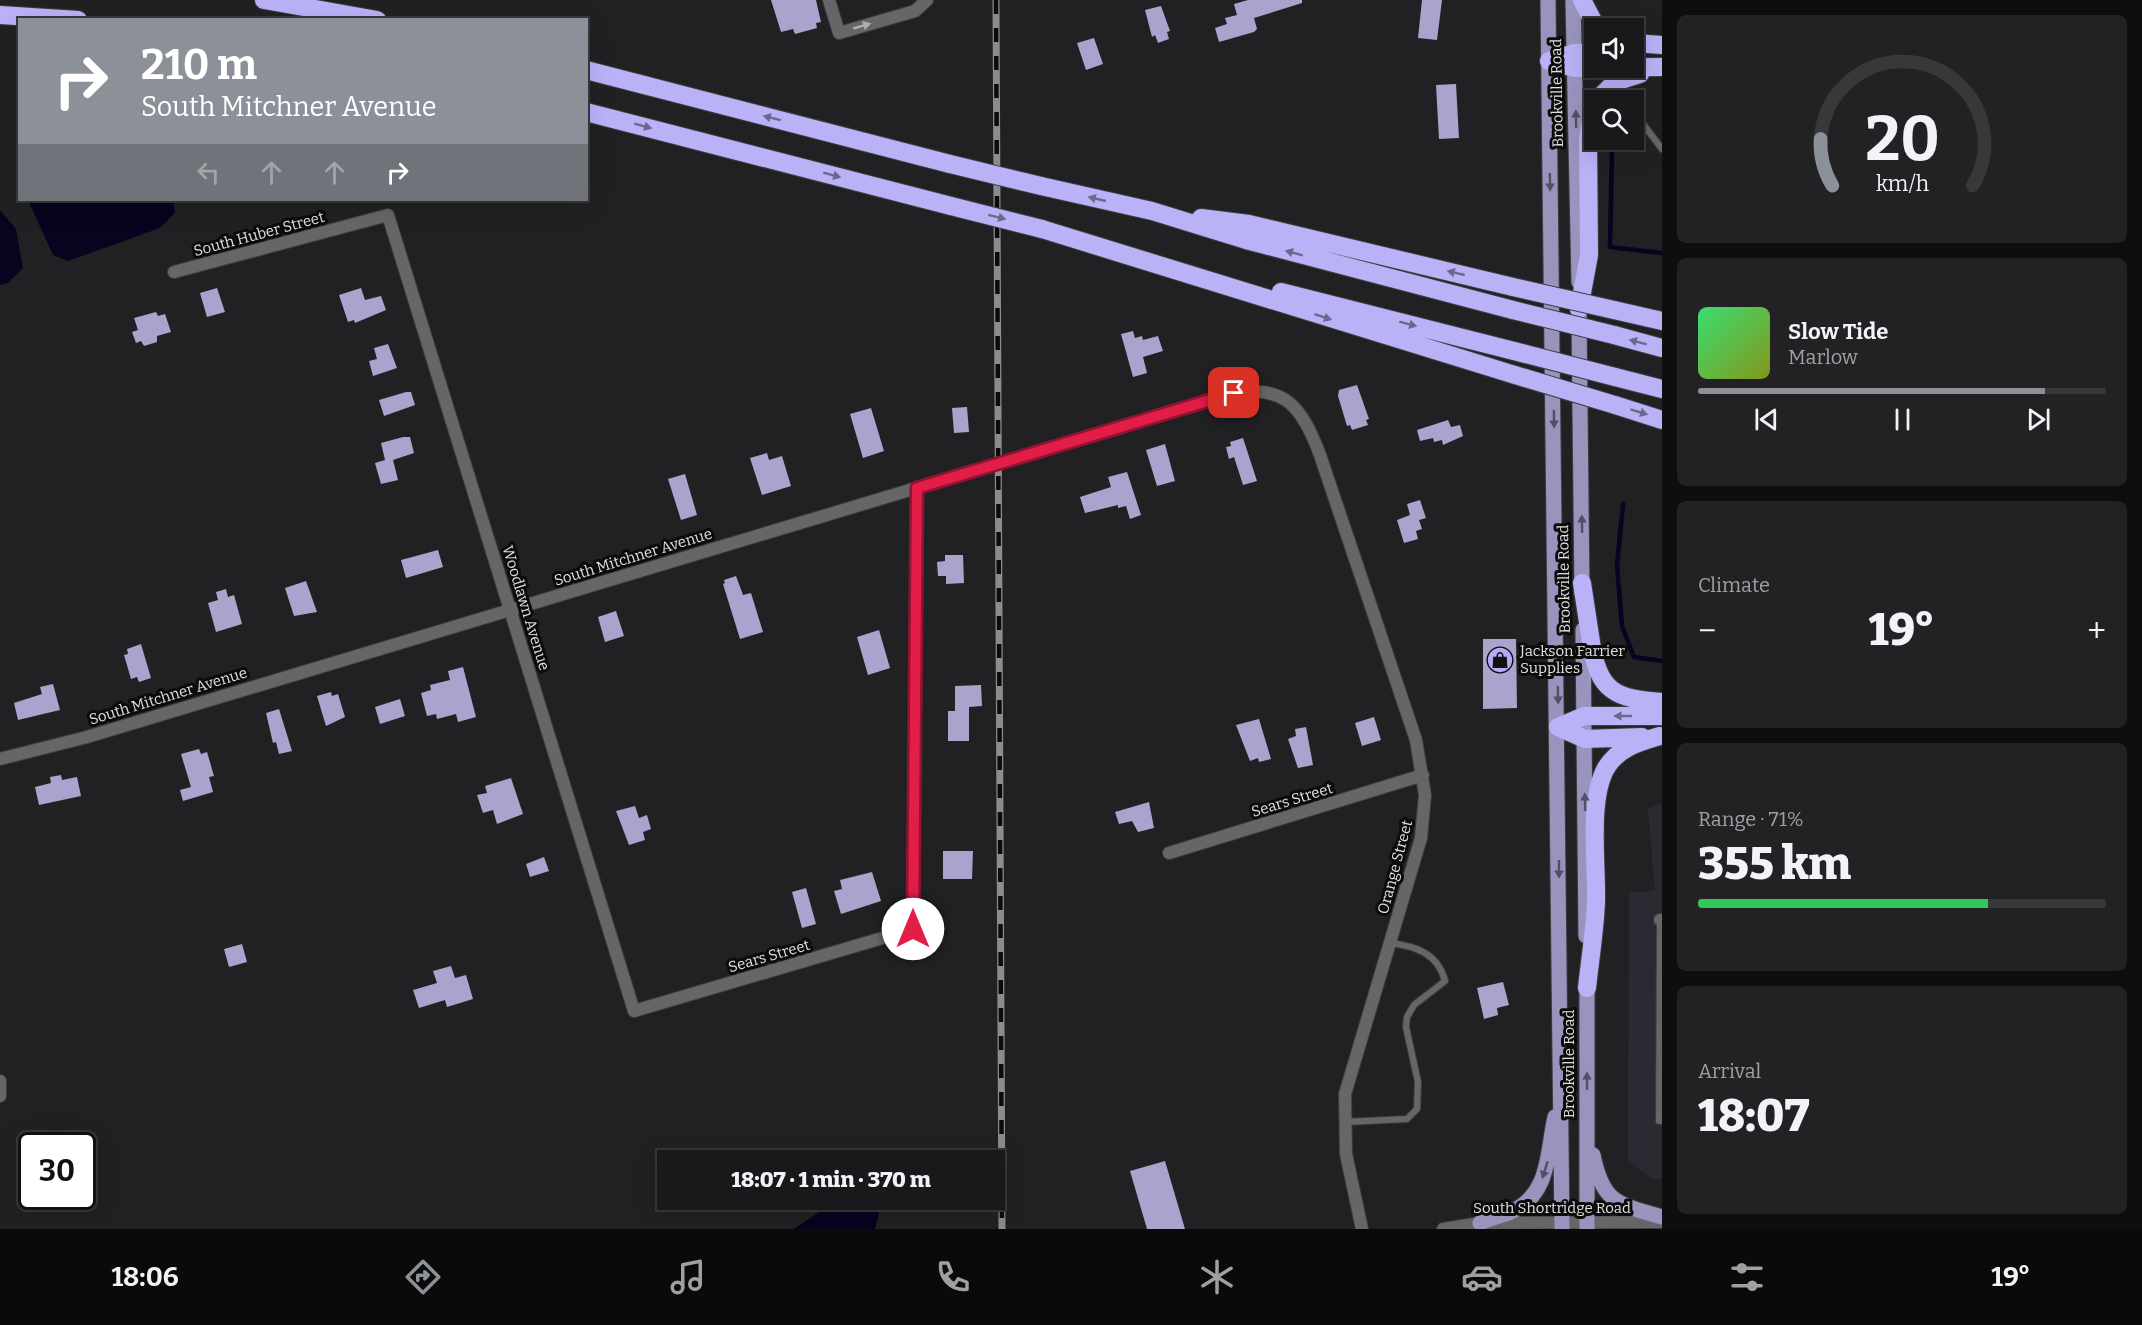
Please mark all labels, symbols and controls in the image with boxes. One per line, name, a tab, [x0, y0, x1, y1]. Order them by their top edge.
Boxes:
map controls	[1584, 18, 1644, 150]
button: sound	[1584, 18, 1644, 78]
one-way arrow	[853, 21, 871, 30]
street label: Brookville Road	[1547, 38, 1567, 147]
text: 210 m	[141, 40, 257, 90]
icon: right	[42, 42, 120, 120]
button: search	[1584, 90, 1644, 150]
text: South Mitchner Avenue	[141, 91, 437, 123]
text: 20	[1865, 102, 1939, 177]
one-way arrow	[1571, 110, 1580, 129]
one-way arrow	[763, 112, 781, 122]
one-way arrow	[634, 122, 652, 132]
icon: left	[192, 156, 225, 189]
icon: ahead	[255, 156, 288, 189]
icon: ahead	[318, 156, 351, 189]
icon: right	[381, 156, 414, 189]
one-way arrow	[823, 171, 841, 181]
text: km/h	[1875, 171, 1929, 197]
one-way arrow	[1545, 173, 1555, 192]
one-way arrow	[1087, 194, 1106, 203]
street label: South Huber Street	[192, 208, 327, 260]
one-way arrow	[988, 213, 1006, 223]
one-way arrow	[1285, 247, 1303, 257]
one-way arrow	[1447, 268, 1465, 278]
one-way arrow	[1314, 312, 1332, 322]
text: Slow Tide	[1788, 318, 1888, 345]
one-way arrow	[1399, 319, 1417, 329]
one-way arrow	[1629, 336, 1647, 346]
text: Marlow	[1788, 345, 1858, 369]
pin	[1208, 367, 1259, 418]
icon: arrive	[1217, 376, 1250, 409]
icon: previous	[1750, 403, 1783, 436]
icon: pause	[1886, 403, 1919, 436]
icon: next	[2022, 403, 2055, 436]
one-way arrow	[1630, 408, 1648, 417]
one-way arrow	[1549, 410, 1559, 429]
one-way arrow	[1577, 515, 1587, 534]
street label: South Mitchner Avenue	[552, 524, 714, 590]
street label: Brookville Road	[1554, 524, 1574, 633]
street label: Woodlawn Avenue	[498, 543, 554, 673]
text: Climate	[1698, 573, 1770, 597]
text: 19°	[1869, 603, 1935, 657]
text: −	[1698, 611, 1716, 651]
text: +	[2087, 611, 2106, 651]
place label: Jackson Farrier Supplies	[1519, 642, 1625, 677]
shop icon: Jackson Farrier Supplies	[1485, 645, 1515, 675]
street label: South Mitchner Avenue	[87, 663, 249, 729]
one-way arrow	[1553, 686, 1563, 705]
one-way arrow	[1614, 711, 1633, 721]
street label: Sears Street	[1249, 779, 1335, 821]
one-way arrow	[1580, 793, 1590, 812]
text: Range · 71%	[1698, 807, 1804, 831]
street label: Orange Street	[1374, 818, 1416, 916]
text: 355 km	[1698, 837, 1851, 891]
one-way arrow	[1554, 860, 1564, 879]
position arrow	[881, 897, 945, 961]
street label: Sears Street	[726, 936, 812, 976]
street label: Brookville Road	[1560, 1010, 1578, 1118]
text: Arrival	[1698, 1059, 1761, 1083]
one-way arrow	[1582, 1072, 1592, 1091]
text: 18:07	[1698, 1089, 1809, 1143]
speed limit sign: 30	[18, 1132, 96, 1210]
one-way arrow	[1540, 1161, 1550, 1179]
text: 18:07 · 1 min · 370 m	[731, 1166, 931, 1193]
street label: South Shortridge Road	[1473, 1199, 1631, 1217]
icon: directions	[402, 1256, 444, 1298]
icon: music	[667, 1256, 709, 1298]
icon: phone	[932, 1256, 974, 1298]
icon: climate	[1196, 1256, 1238, 1298]
icon: car	[1461, 1256, 1503, 1298]
icon: filters	[1726, 1256, 1768, 1298]
text: 18:06	[111, 1261, 179, 1293]
text: 19°	[1991, 1261, 2031, 1293]

